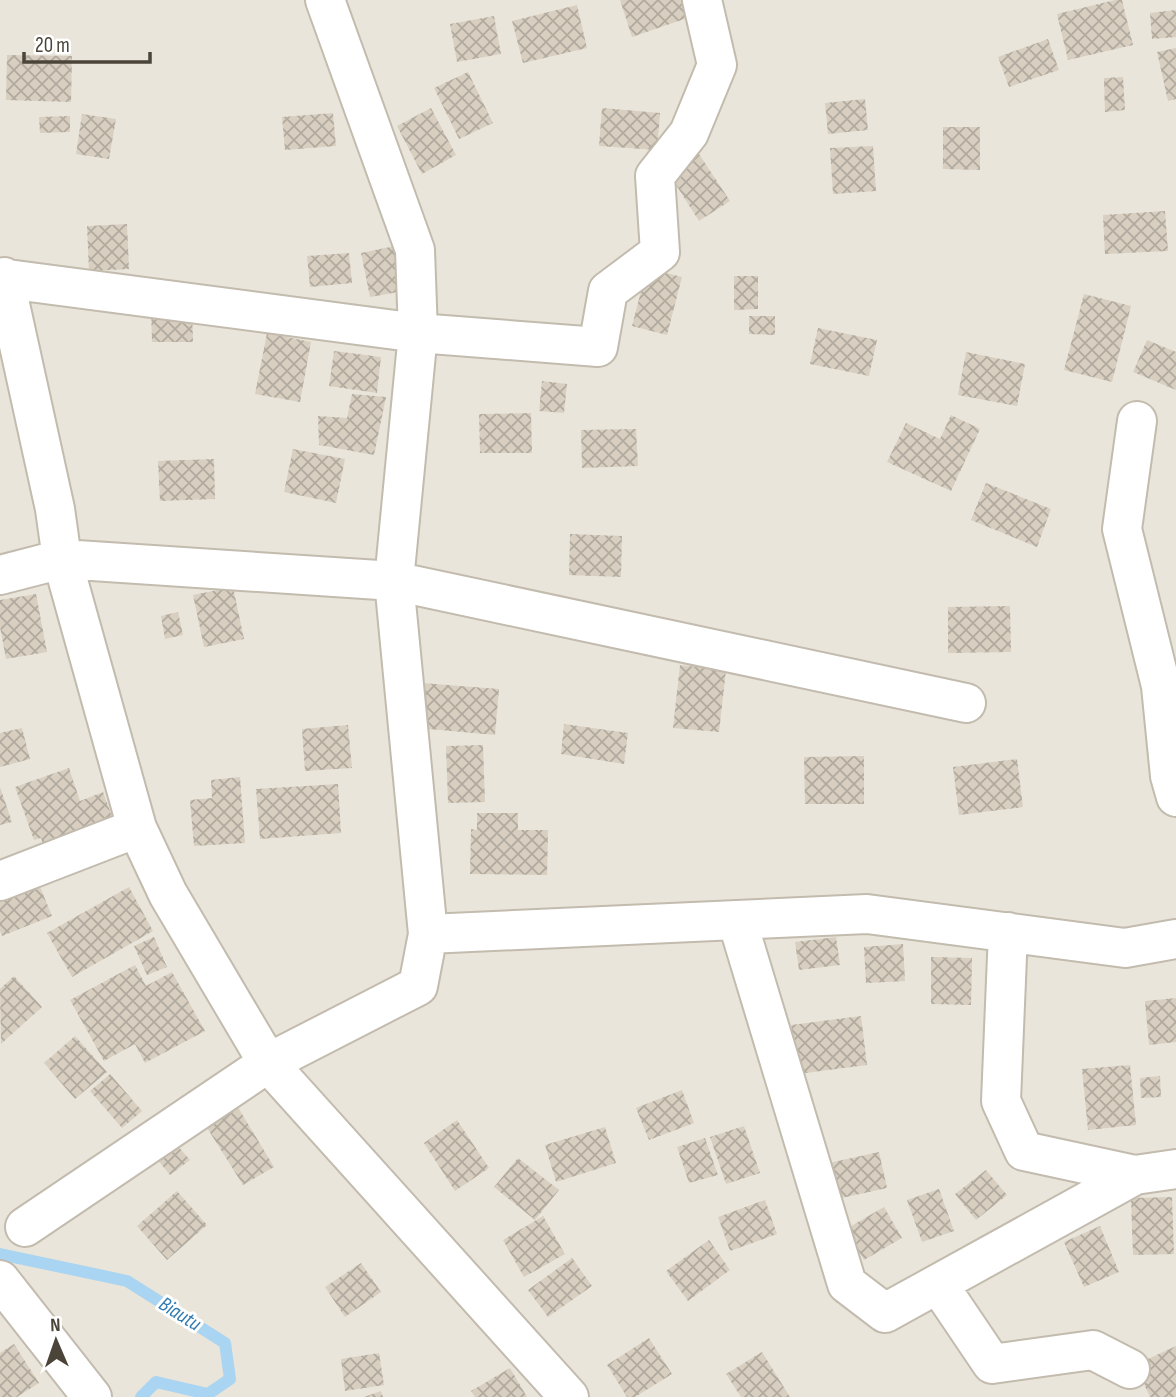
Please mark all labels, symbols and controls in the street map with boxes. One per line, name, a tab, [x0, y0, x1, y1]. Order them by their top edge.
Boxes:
scale bar	[24, 21, 150, 65]
text: 20 m	[35, 33, 70, 58]
water label: Biautu	[154, 1291, 206, 1337]
north arrow	[21, 1306, 91, 1376]
text: N	[50, 1314, 61, 1337]

